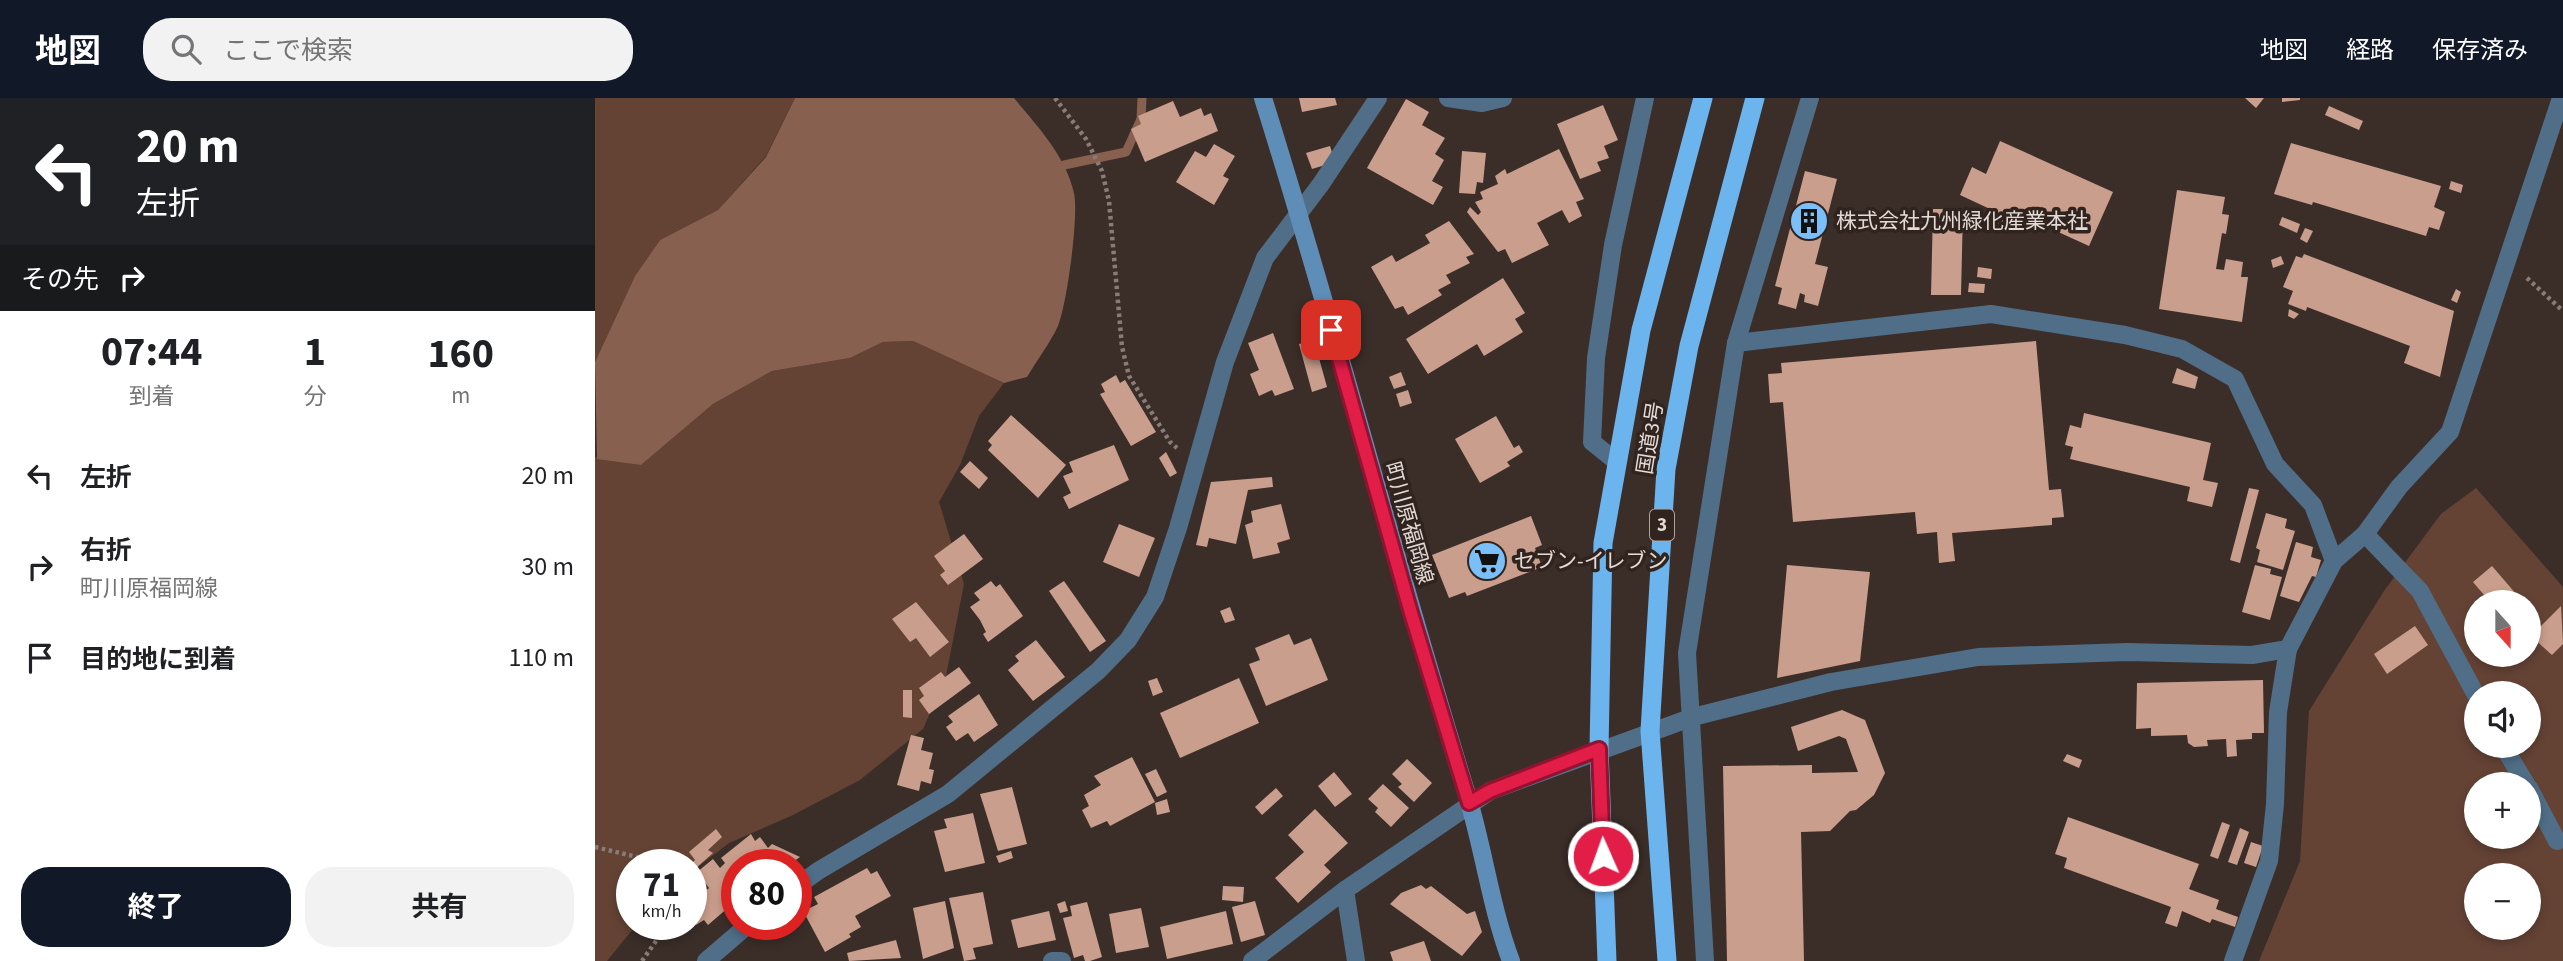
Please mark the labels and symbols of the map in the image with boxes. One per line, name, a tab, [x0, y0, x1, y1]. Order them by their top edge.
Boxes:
building icon: 株式会社九州緑化産業本社	[1788, 200, 1830, 242]
place label: 株式会社九州緑化産業本社	[1836, 206, 2088, 236]
pin	[1301, 300, 1361, 360]
street label: 国道3号	[1629, 399, 1671, 477]
street label: 町川原福岡線	[1377, 458, 1441, 588]
road number: 3	[1650, 510, 1674, 540]
supermarket icon: セブン-イレブン	[1466, 540, 1508, 582]
place label: セブン-イレブン	[1514, 546, 1668, 576]
north arrow	[2464, 590, 2541, 667]
position arrow	[1566, 819, 1640, 893]
speed limit sign: 80	[721, 849, 812, 940]

